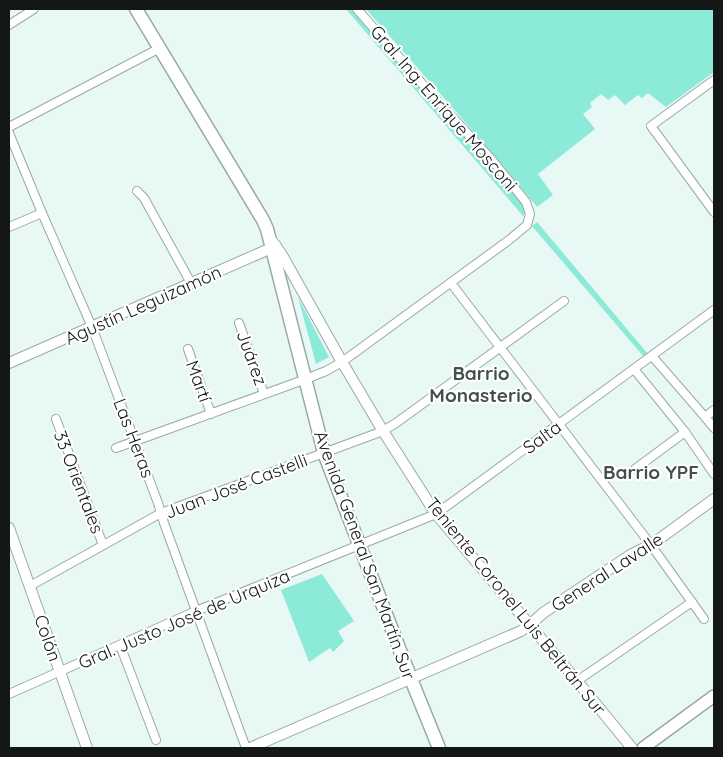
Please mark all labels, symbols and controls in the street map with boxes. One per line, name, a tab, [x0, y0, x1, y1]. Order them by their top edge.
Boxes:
street label: Gral. Ing. Enrique Mosconi	[365, 20, 523, 196]
street label: Agustín Leguizamón	[61, 260, 225, 350]
street label: Juárez	[231, 327, 273, 389]
street label: Martí	[181, 357, 217, 405]
district label: Barrio Monasterio	[429, 361, 533, 407]
street label: Las Heras	[108, 395, 160, 481]
street label: Salta	[518, 415, 566, 459]
street label: 33 Orientales	[49, 427, 109, 537]
street label: Avenida General San Martín Sur	[309, 427, 421, 683]
street label: Juan José Castelli	[161, 448, 311, 524]
district label: Barrio YPF	[603, 460, 699, 484]
street label: Teniente Coronel Luis Beltrán Sur	[421, 492, 611, 720]
street label: General Lavalle	[547, 527, 667, 617]
street label: Gral. Justo José de Urquiza	[75, 564, 293, 674]
street label: Colón	[29, 612, 67, 664]

